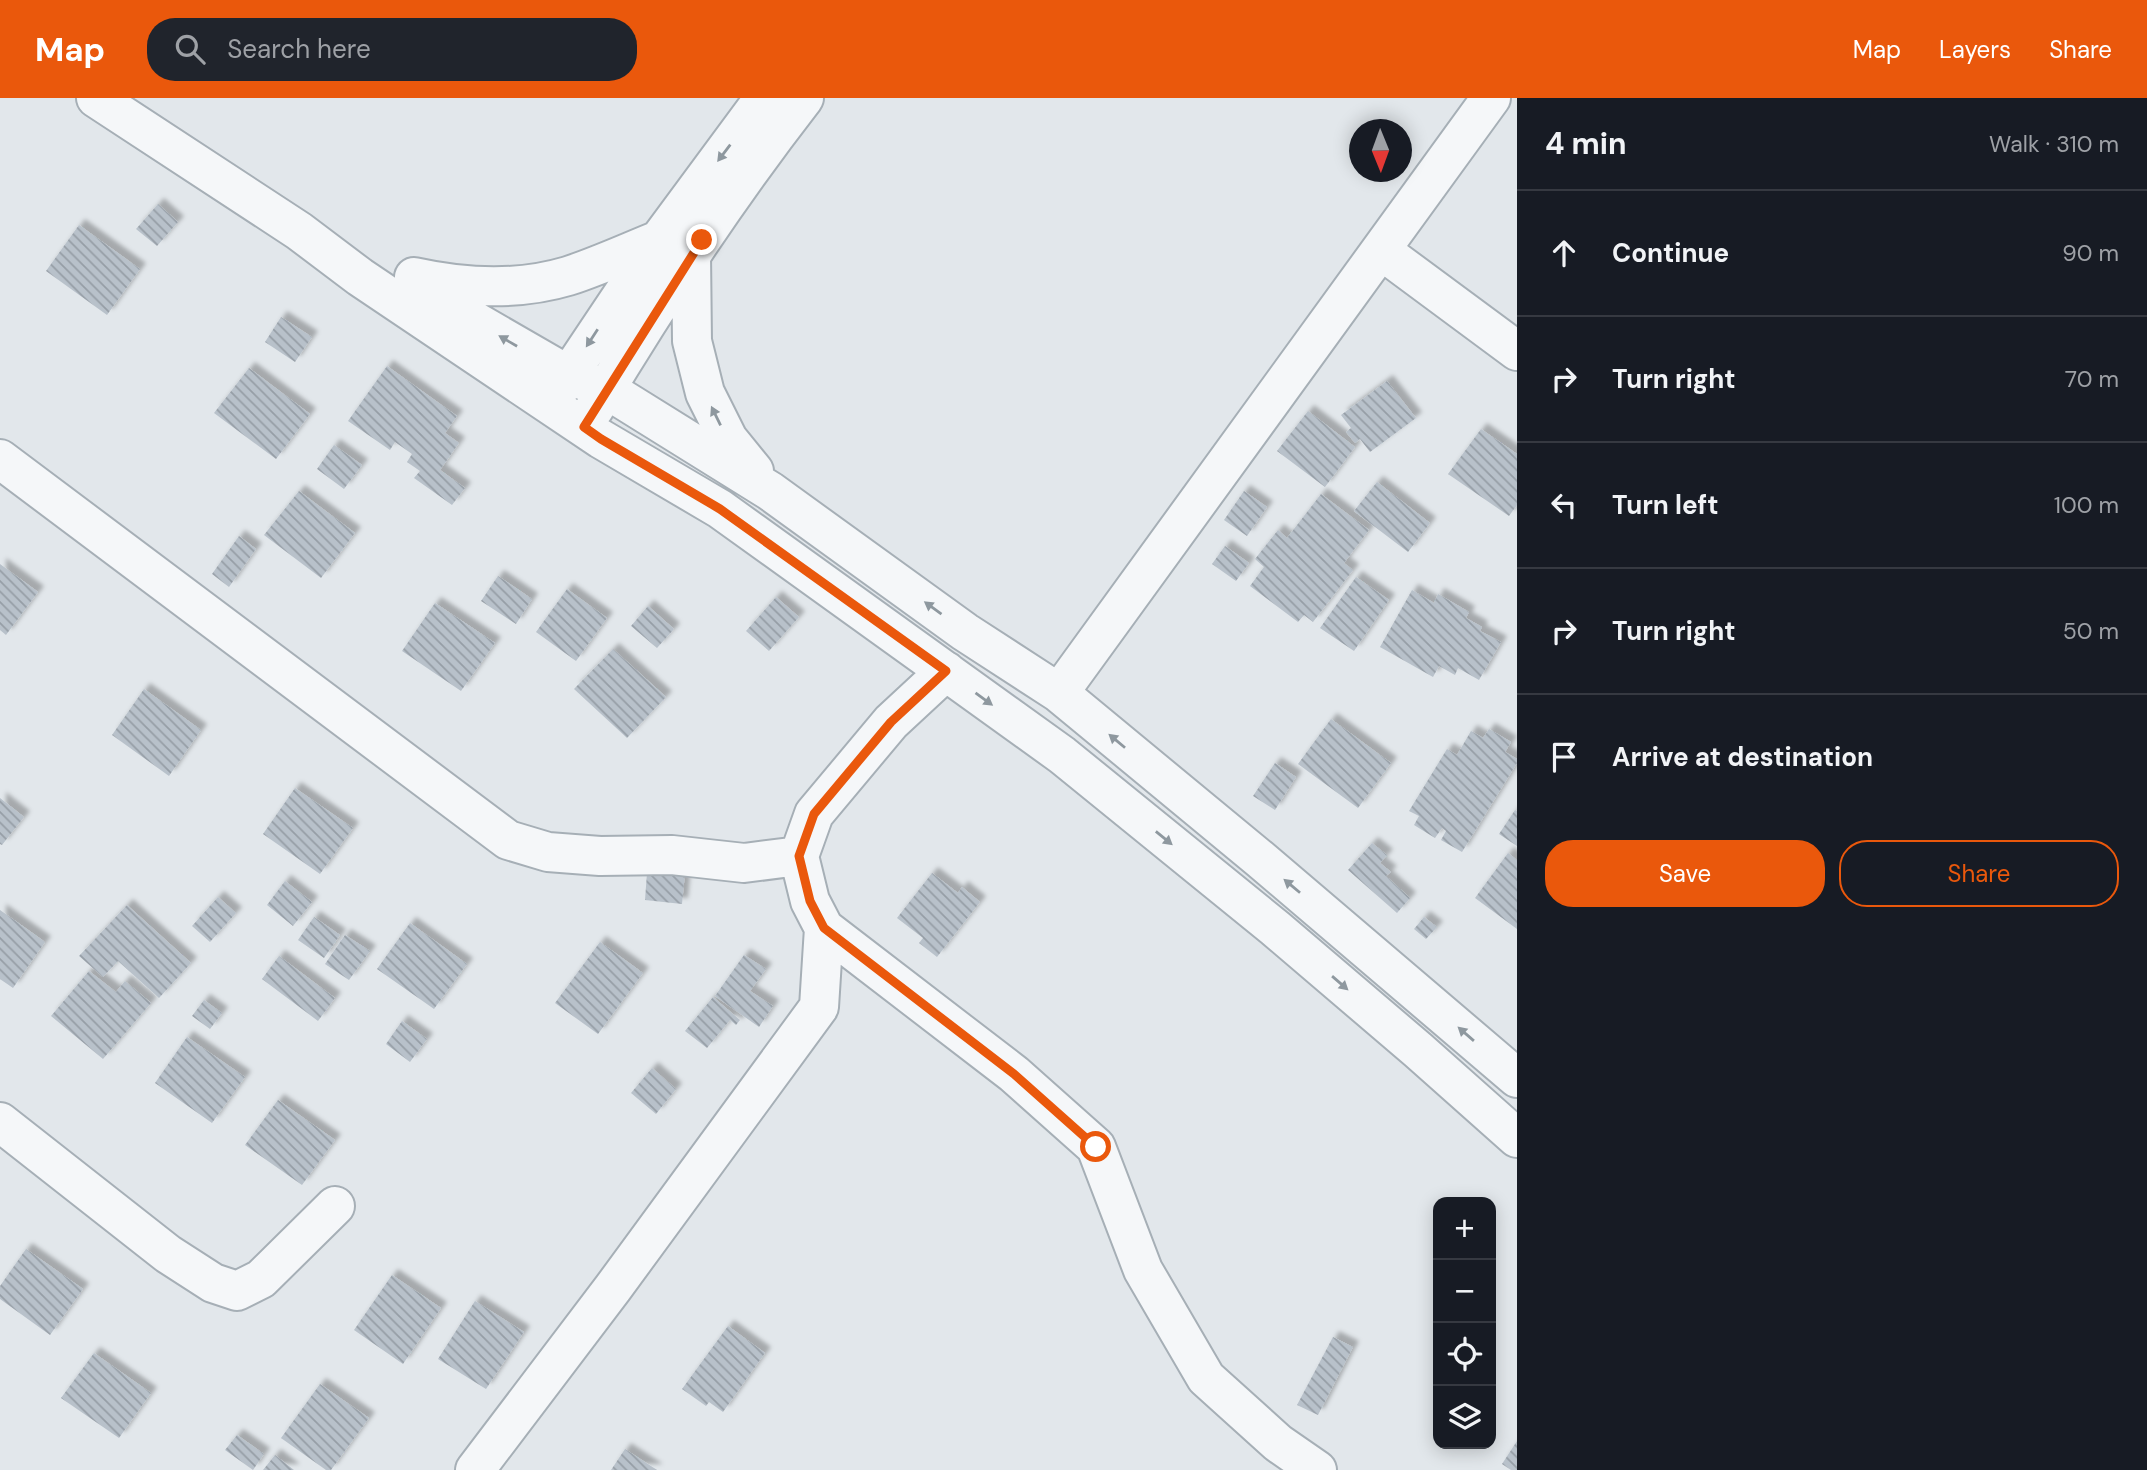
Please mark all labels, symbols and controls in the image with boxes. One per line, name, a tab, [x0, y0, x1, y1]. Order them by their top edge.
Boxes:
search box	[147, 18, 637, 81]
text: Map	[35, 28, 105, 71]
icon: search	[171, 30, 209, 68]
text: Search here	[227, 32, 371, 66]
text: Map	[1853, 34, 1901, 65]
text: Layers	[1939, 34, 2011, 65]
text: Share	[2049, 34, 2112, 65]
north arrow	[1349, 119, 1412, 182]
text: 4 min	[1545, 124, 1627, 163]
text: Walk · 310 m	[1989, 129, 2119, 159]
one-way arrow	[717, 144, 731, 162]
route end	[686, 224, 717, 255]
icon: ahead	[1545, 234, 1583, 272]
text: Continue	[1612, 236, 1729, 270]
text: 90 m	[2062, 238, 2119, 268]
one-way arrow	[585, 329, 599, 347]
one-way arrow	[499, 334, 518, 347]
icon: right	[1545, 360, 1583, 398]
text: Turn right	[1612, 362, 1736, 396]
text: 70 m	[2065, 364, 2119, 394]
one-way arrow	[711, 406, 722, 426]
icon: left	[1545, 486, 1583, 524]
text: Turn left	[1612, 488, 1719, 522]
text: 100 m	[2054, 490, 2119, 520]
one-way arrow	[924, 601, 942, 615]
icon: right	[1545, 612, 1583, 650]
text: Turn right	[1612, 614, 1736, 648]
text: 50 m	[2063, 616, 2119, 646]
one-way arrow	[975, 692, 994, 706]
one-way arrow	[1109, 734, 1126, 749]
icon: arrive	[1545, 738, 1583, 776]
text: Arrive at destination	[1612, 740, 1873, 774]
one-way arrow	[1156, 830, 1173, 845]
button: Save	[1545, 840, 1825, 907]
button: Share	[1839, 840, 2119, 907]
one-way arrow	[1283, 878, 1301, 894]
one-way arrow	[1331, 975, 1349, 991]
one-way arrow	[1457, 1027, 1474, 1042]
route start	[1080, 1131, 1111, 1162]
map controls	[1433, 1197, 1496, 1449]
button: +	[1433, 1197, 1496, 1260]
button: −	[1433, 1260, 1496, 1323]
button: locate	[1433, 1323, 1496, 1386]
button: layers	[1433, 1386, 1496, 1449]

